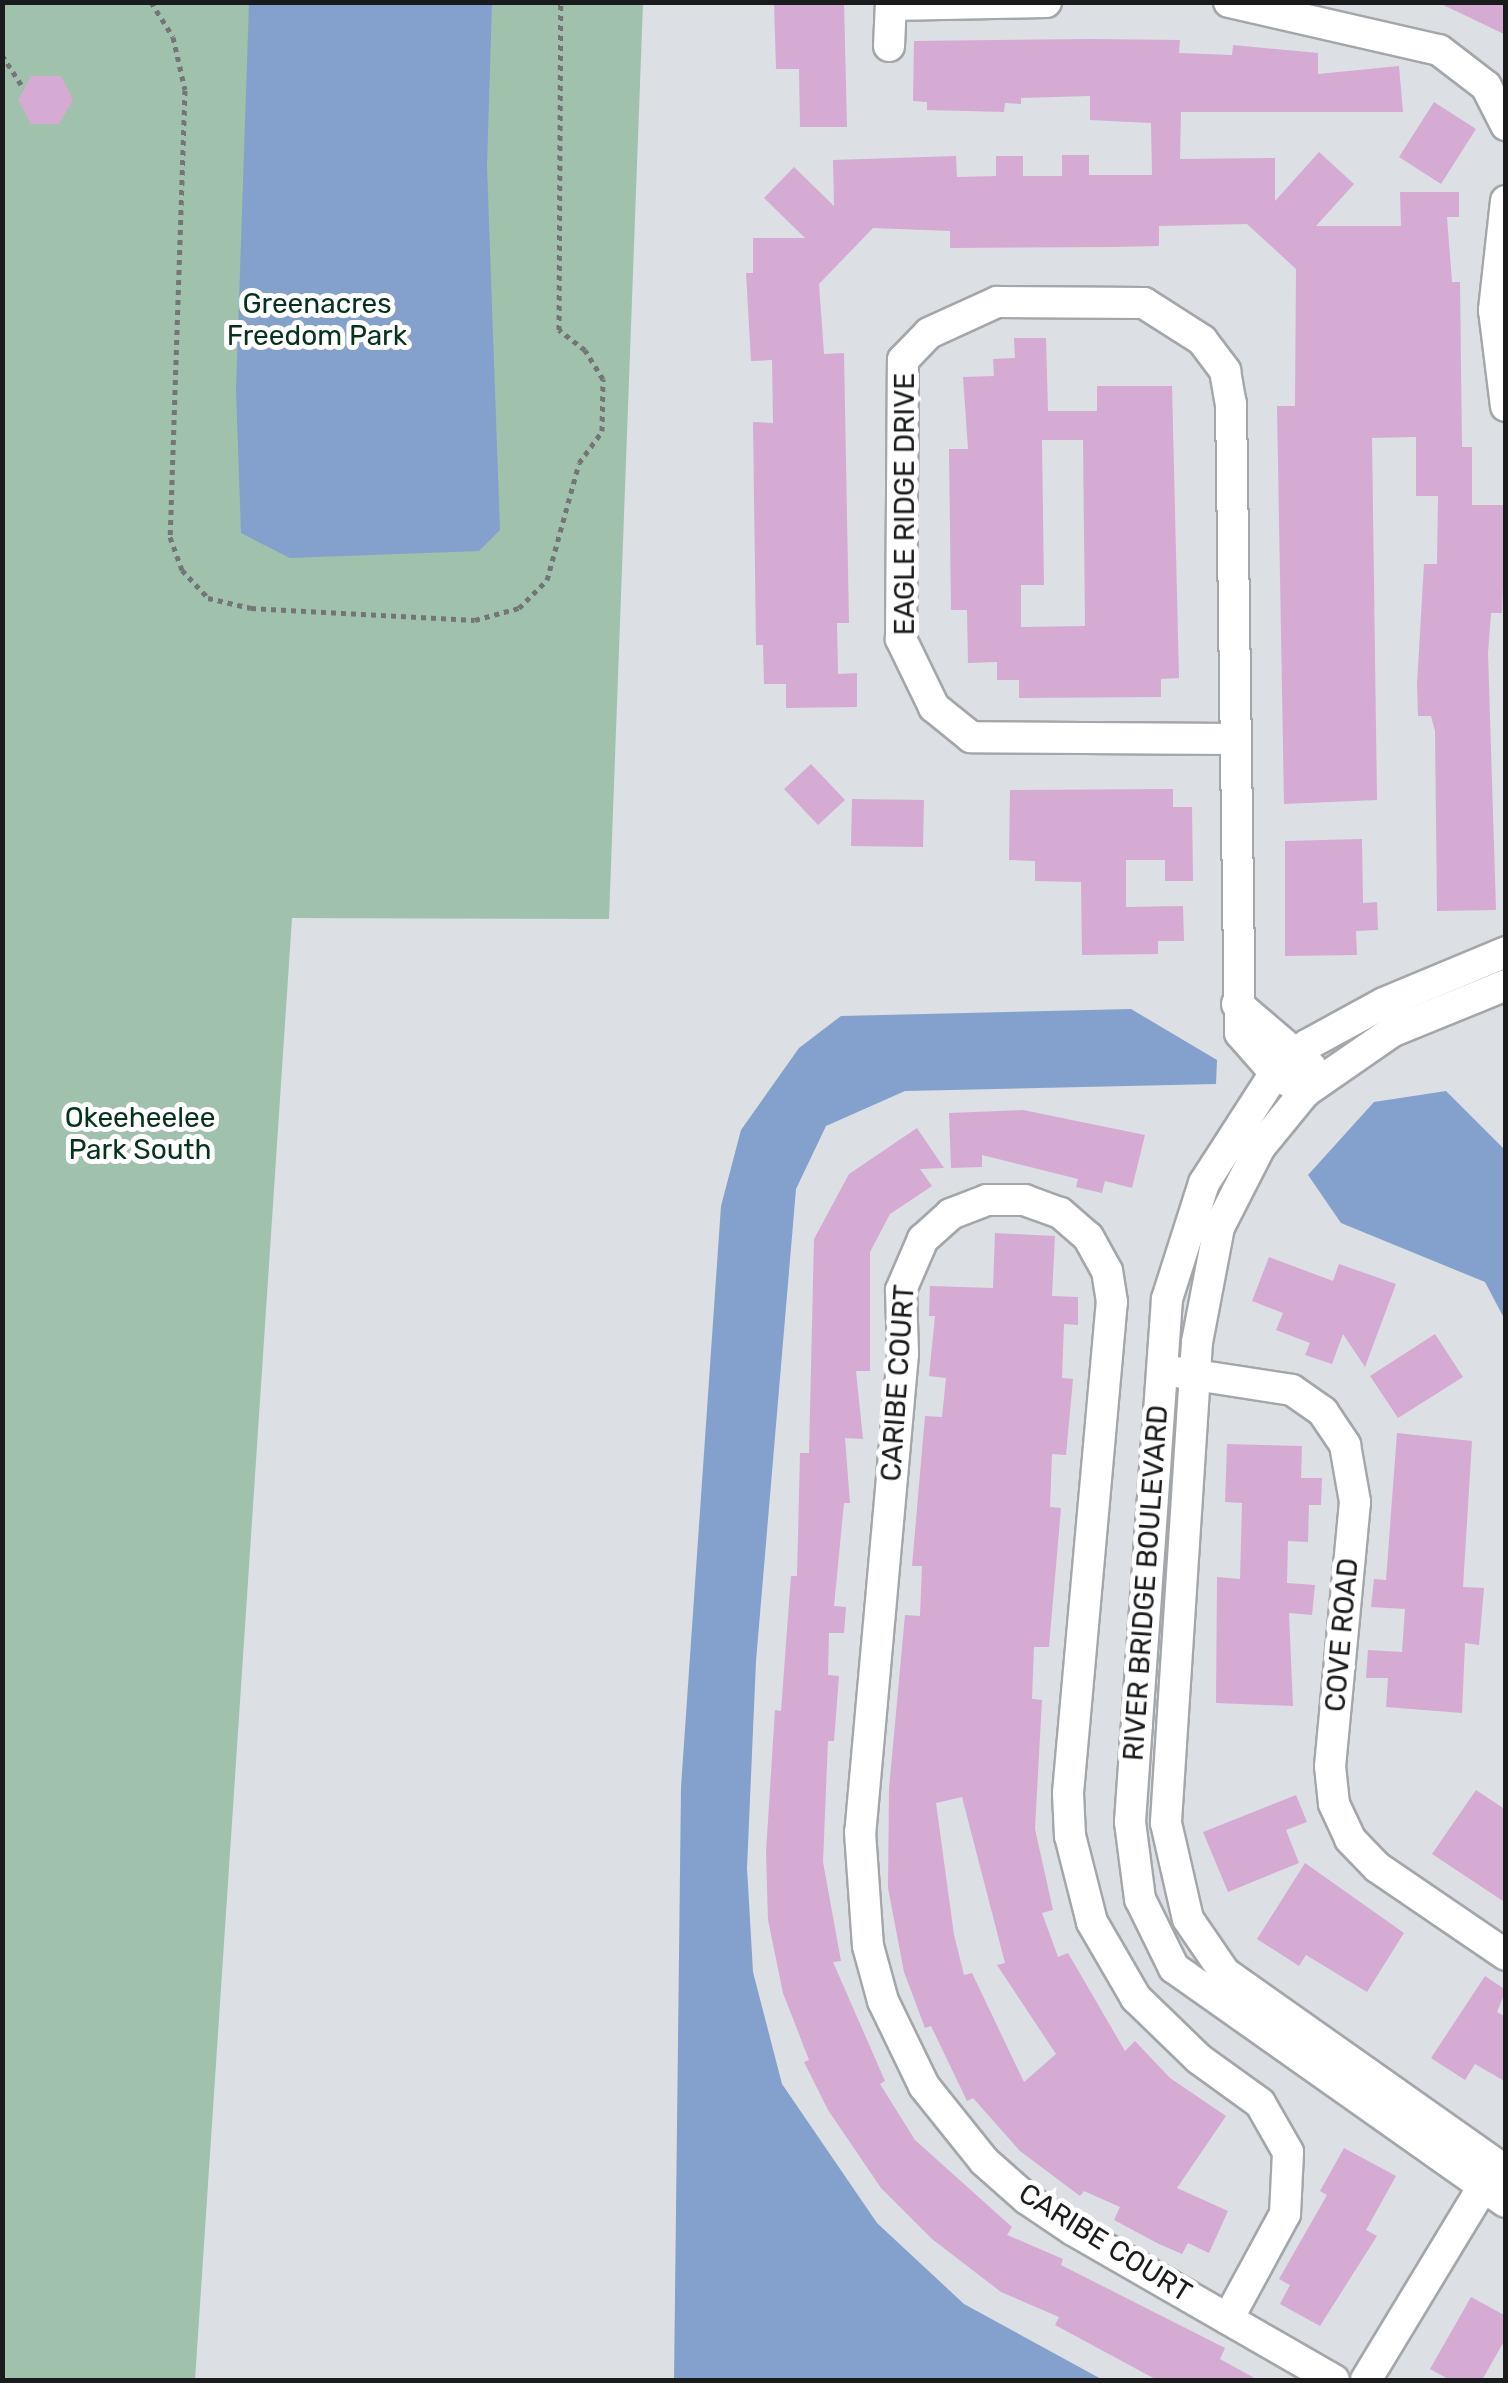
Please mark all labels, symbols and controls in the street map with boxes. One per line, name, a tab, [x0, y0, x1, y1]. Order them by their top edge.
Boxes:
park label: Greenacres Freedom Park	[227, 287, 407, 353]
street label: EAGLE RIDGE DRIVE	[888, 373, 922, 635]
park label: Okeeheelee Park South	[65, 1101, 215, 1167]
street label: CARIBE COURT	[874, 1283, 922, 1483]
street label: RIVER BRIDGE BOULEVARD	[1117, 1404, 1175, 1762]
street label: COVE ROAD	[1319, 1557, 1365, 1713]
street label: CARIBE COURT	[1012, 2176, 1198, 2310]

